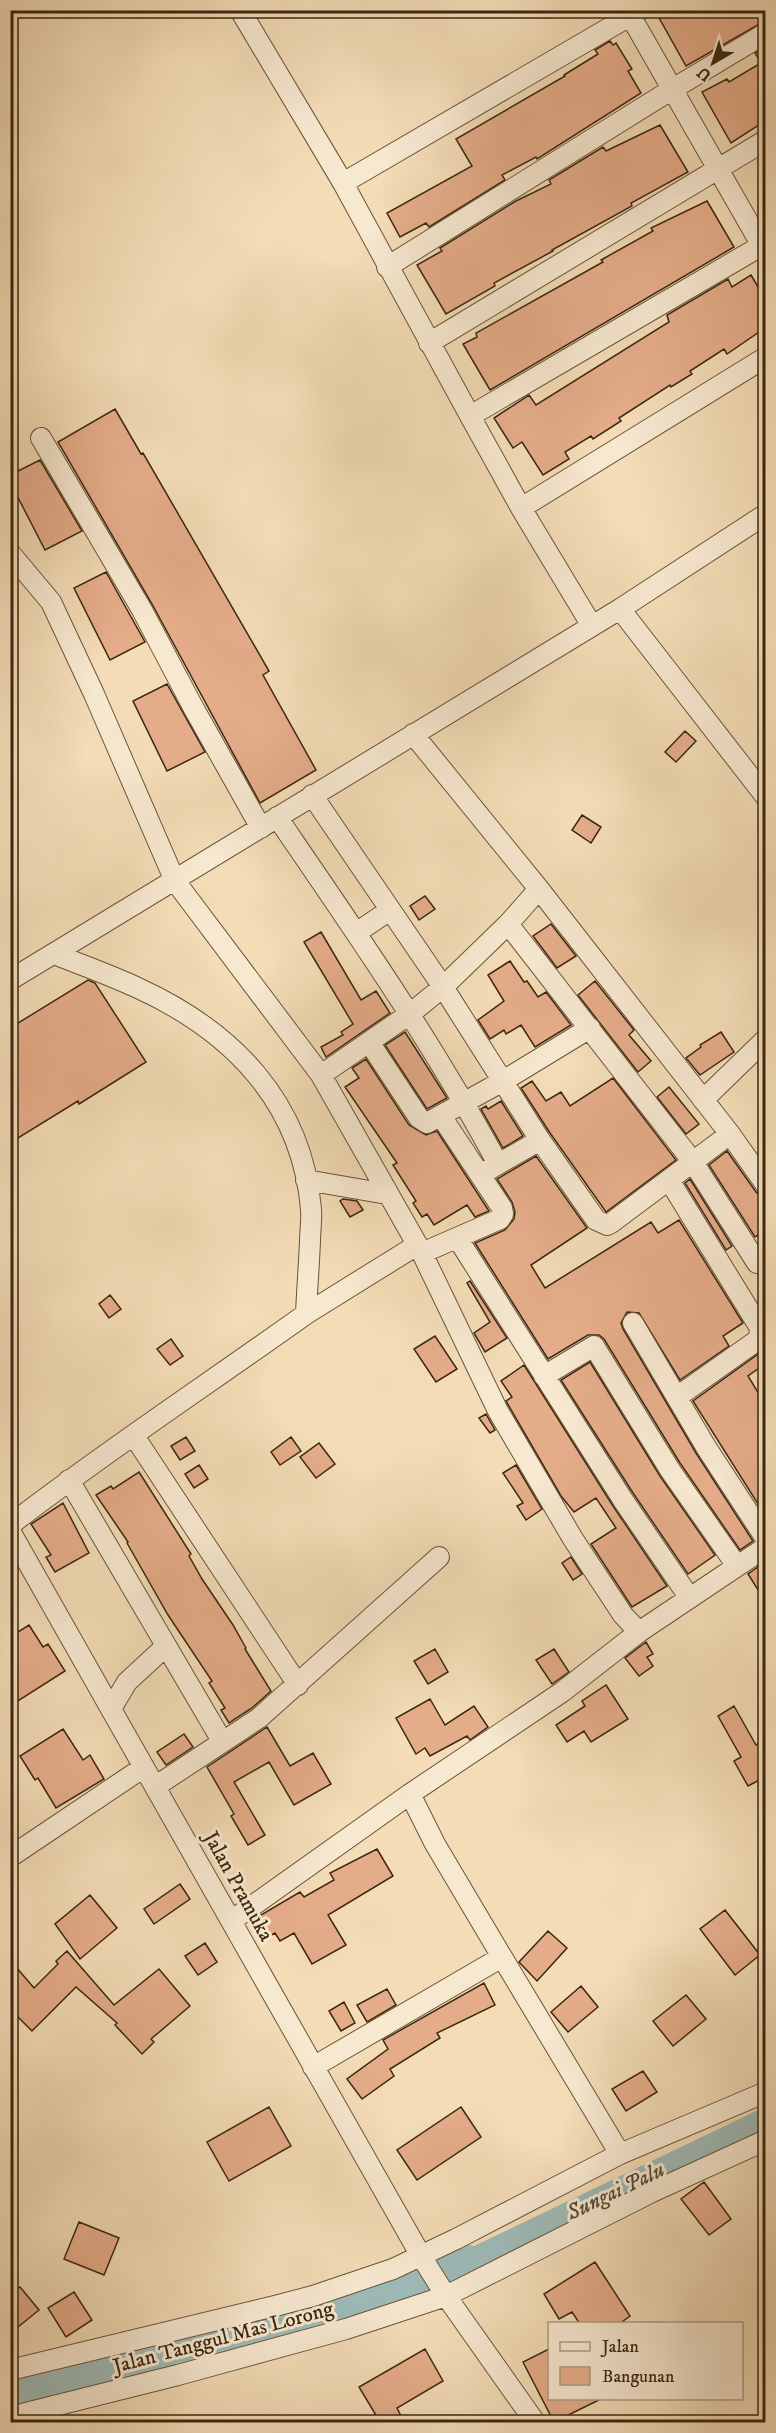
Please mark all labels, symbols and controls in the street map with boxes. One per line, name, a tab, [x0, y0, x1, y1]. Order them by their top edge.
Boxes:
north arrow	[683, 33, 743, 93]
text: U	[693, 62, 715, 86]
street label: Jalan Pramuka	[196, 1825, 279, 1946]
water label: Sungai Palu	[561, 2156, 669, 2227]
street label: Jalan Tanggul Mas Lorong	[108, 2296, 337, 2380]
legend	[548, 2322, 743, 2400]
text: Jalan	[600, 2336, 640, 2358]
text: Bangunan	[602, 2366, 675, 2388]

